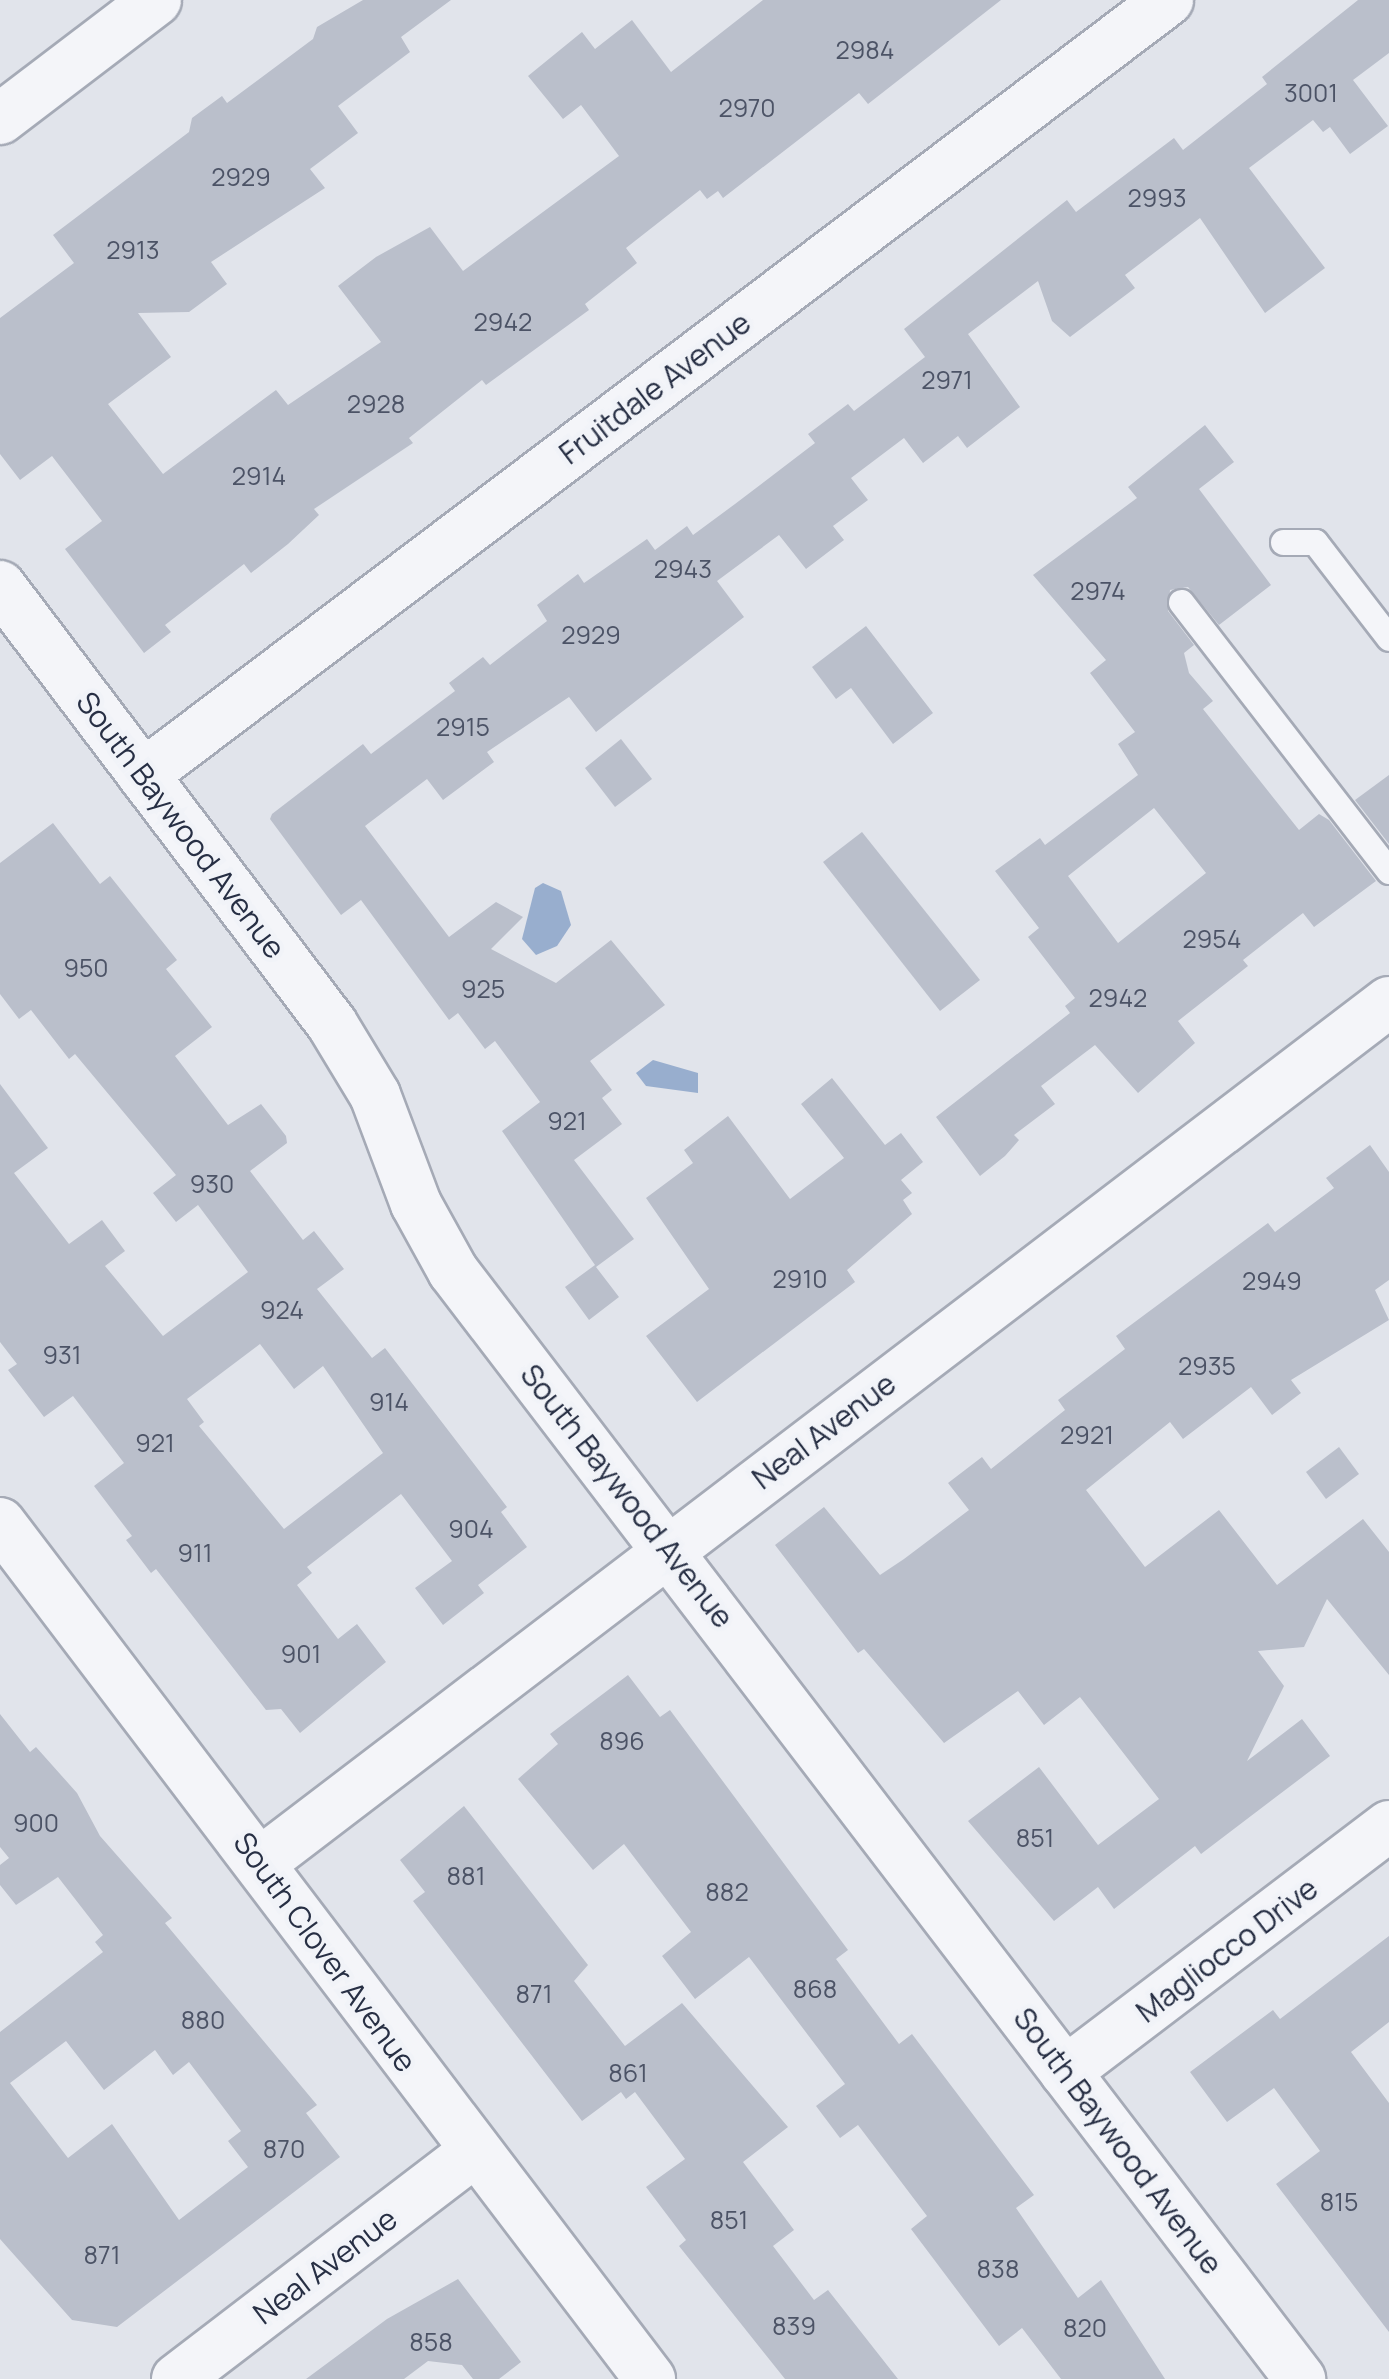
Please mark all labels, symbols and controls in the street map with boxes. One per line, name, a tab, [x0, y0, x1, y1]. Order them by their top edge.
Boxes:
house number: 2984	[835, 35, 895, 65]
house number: 3001	[1284, 78, 1338, 108]
house number: 2970	[718, 93, 776, 123]
house number: 2929	[211, 162, 271, 192]
house number: 2993	[1127, 183, 1187, 213]
house number: 2913	[106, 235, 160, 265]
street label: Fruitdale Avenue	[552, 304, 758, 472]
house number: 2942	[474, 307, 532, 337]
house number: 2971	[921, 365, 973, 395]
house number: 2928	[347, 389, 405, 419]
house number: 2914	[232, 461, 286, 491]
house number: 2943	[654, 554, 712, 584]
house number: 2974	[1070, 576, 1126, 606]
house number: 2929	[561, 620, 621, 650]
street label: South Baywood Avenue	[69, 685, 293, 965]
house number: 2915	[436, 712, 490, 742]
house number: 2954	[1183, 924, 1241, 954]
house number: 950	[63, 953, 109, 983]
house number: 925	[461, 974, 505, 1004]
house number: 2942	[1089, 983, 1147, 1013]
house number: 921	[547, 1106, 587, 1136]
house number: 930	[190, 1169, 234, 1199]
house number: 2910	[773, 1264, 827, 1294]
house number: 2949	[1242, 1266, 1302, 1296]
house number: 924	[260, 1295, 304, 1325]
house number: 931	[42, 1340, 82, 1370]
house number: 2935	[1178, 1351, 1236, 1381]
street label: South Baywood Avenue	[513, 1357, 741, 1635]
street label: Neal Avenue	[745, 1365, 903, 1497]
house number: 914	[369, 1387, 409, 1417]
house number: 2921	[1060, 1420, 1114, 1450]
house number: 921	[135, 1428, 175, 1458]
house number: 904	[448, 1514, 494, 1544]
house number: 911	[177, 1538, 213, 1568]
house number: 901	[281, 1639, 321, 1669]
house number: 896	[599, 1726, 645, 1756]
house number: 900	[13, 1808, 59, 1838]
house number: 851	[1016, 1823, 1054, 1853]
street label: South Clover Avenue	[226, 1825, 424, 2079]
house number: 881	[447, 1861, 485, 1891]
street label: Magliocco Drive	[1129, 1870, 1325, 2030]
house number: 882	[705, 1877, 749, 1907]
house number: 868	[793, 1974, 837, 2004]
house number: 871	[516, 1979, 552, 2009]
street label: South Baywood Avenue	[1006, 2001, 1230, 2281]
house number: 880	[181, 2005, 225, 2035]
house number: 861	[608, 2058, 648, 2088]
house number: 870	[263, 2134, 305, 2164]
house number: 815	[1320, 2187, 1358, 2217]
street label: Neal Avenue	[246, 2200, 404, 2332]
house number: 851	[710, 2205, 748, 2235]
house number: 871	[84, 2240, 120, 2270]
house number: 838	[977, 2254, 1019, 2284]
house number: 839	[772, 2311, 816, 2341]
house number: 820	[1063, 2313, 1107, 2343]
house number: 858	[409, 2327, 453, 2357]

